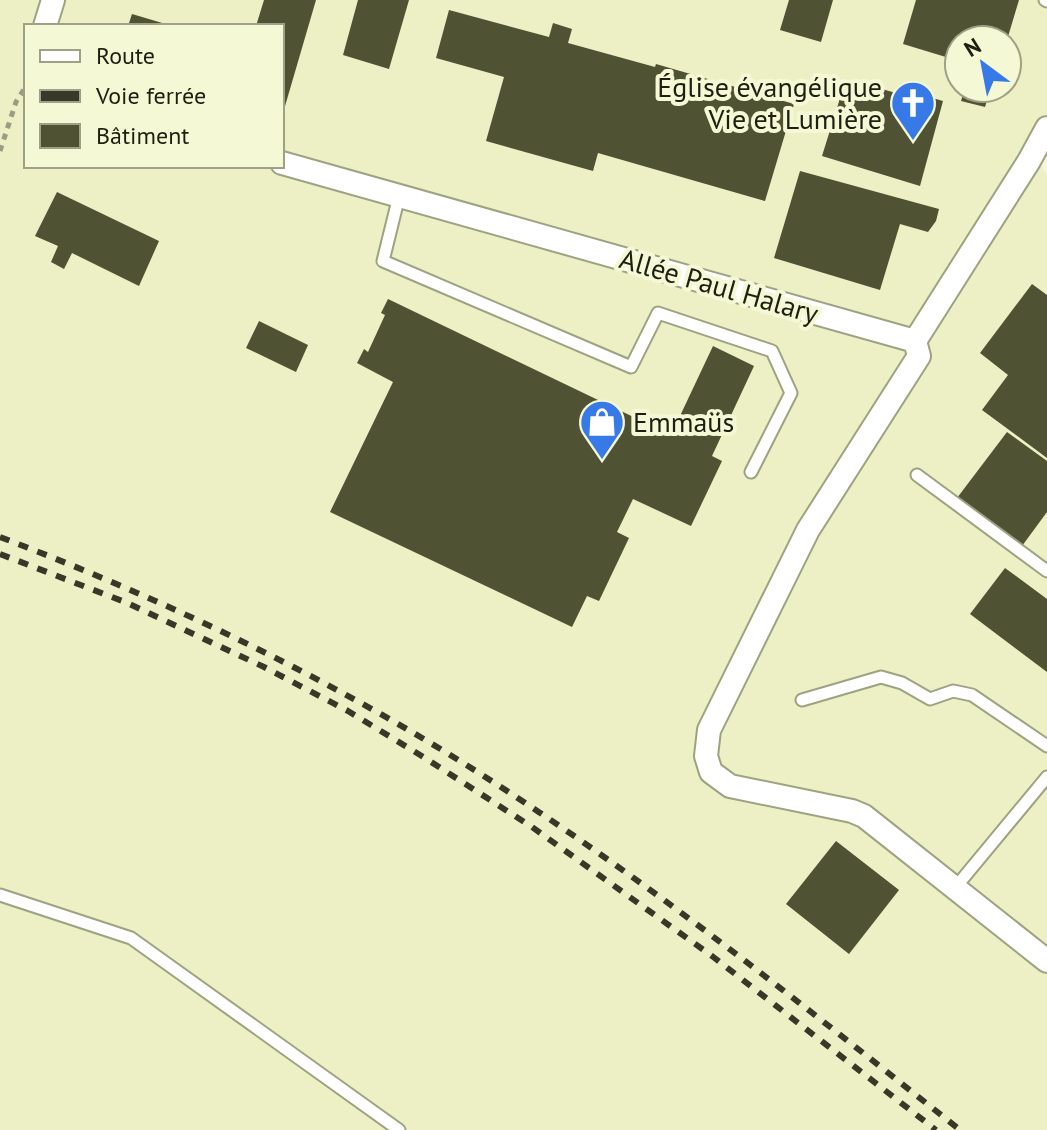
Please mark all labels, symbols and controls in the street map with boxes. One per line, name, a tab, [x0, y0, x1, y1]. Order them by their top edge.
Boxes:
legend	[24, 24, 284, 168]
north arrow	[943, 24, 1023, 104]
text: N	[959, 31, 986, 63]
text: Route	[96, 40, 155, 71]
place label: Église évangélique Vie et Lumière	[657, 68, 882, 137]
church icon: Église évangélique Vie et Lumière	[889, 79, 937, 142]
text: Voie ferrée	[95, 80, 206, 111]
text: Bâtiment	[96, 120, 189, 151]
street label: Allée Paul Halary	[616, 239, 823, 332]
shop icon: Emmaüs	[578, 398, 626, 461]
place label: Emmaüs	[633, 403, 734, 440]

